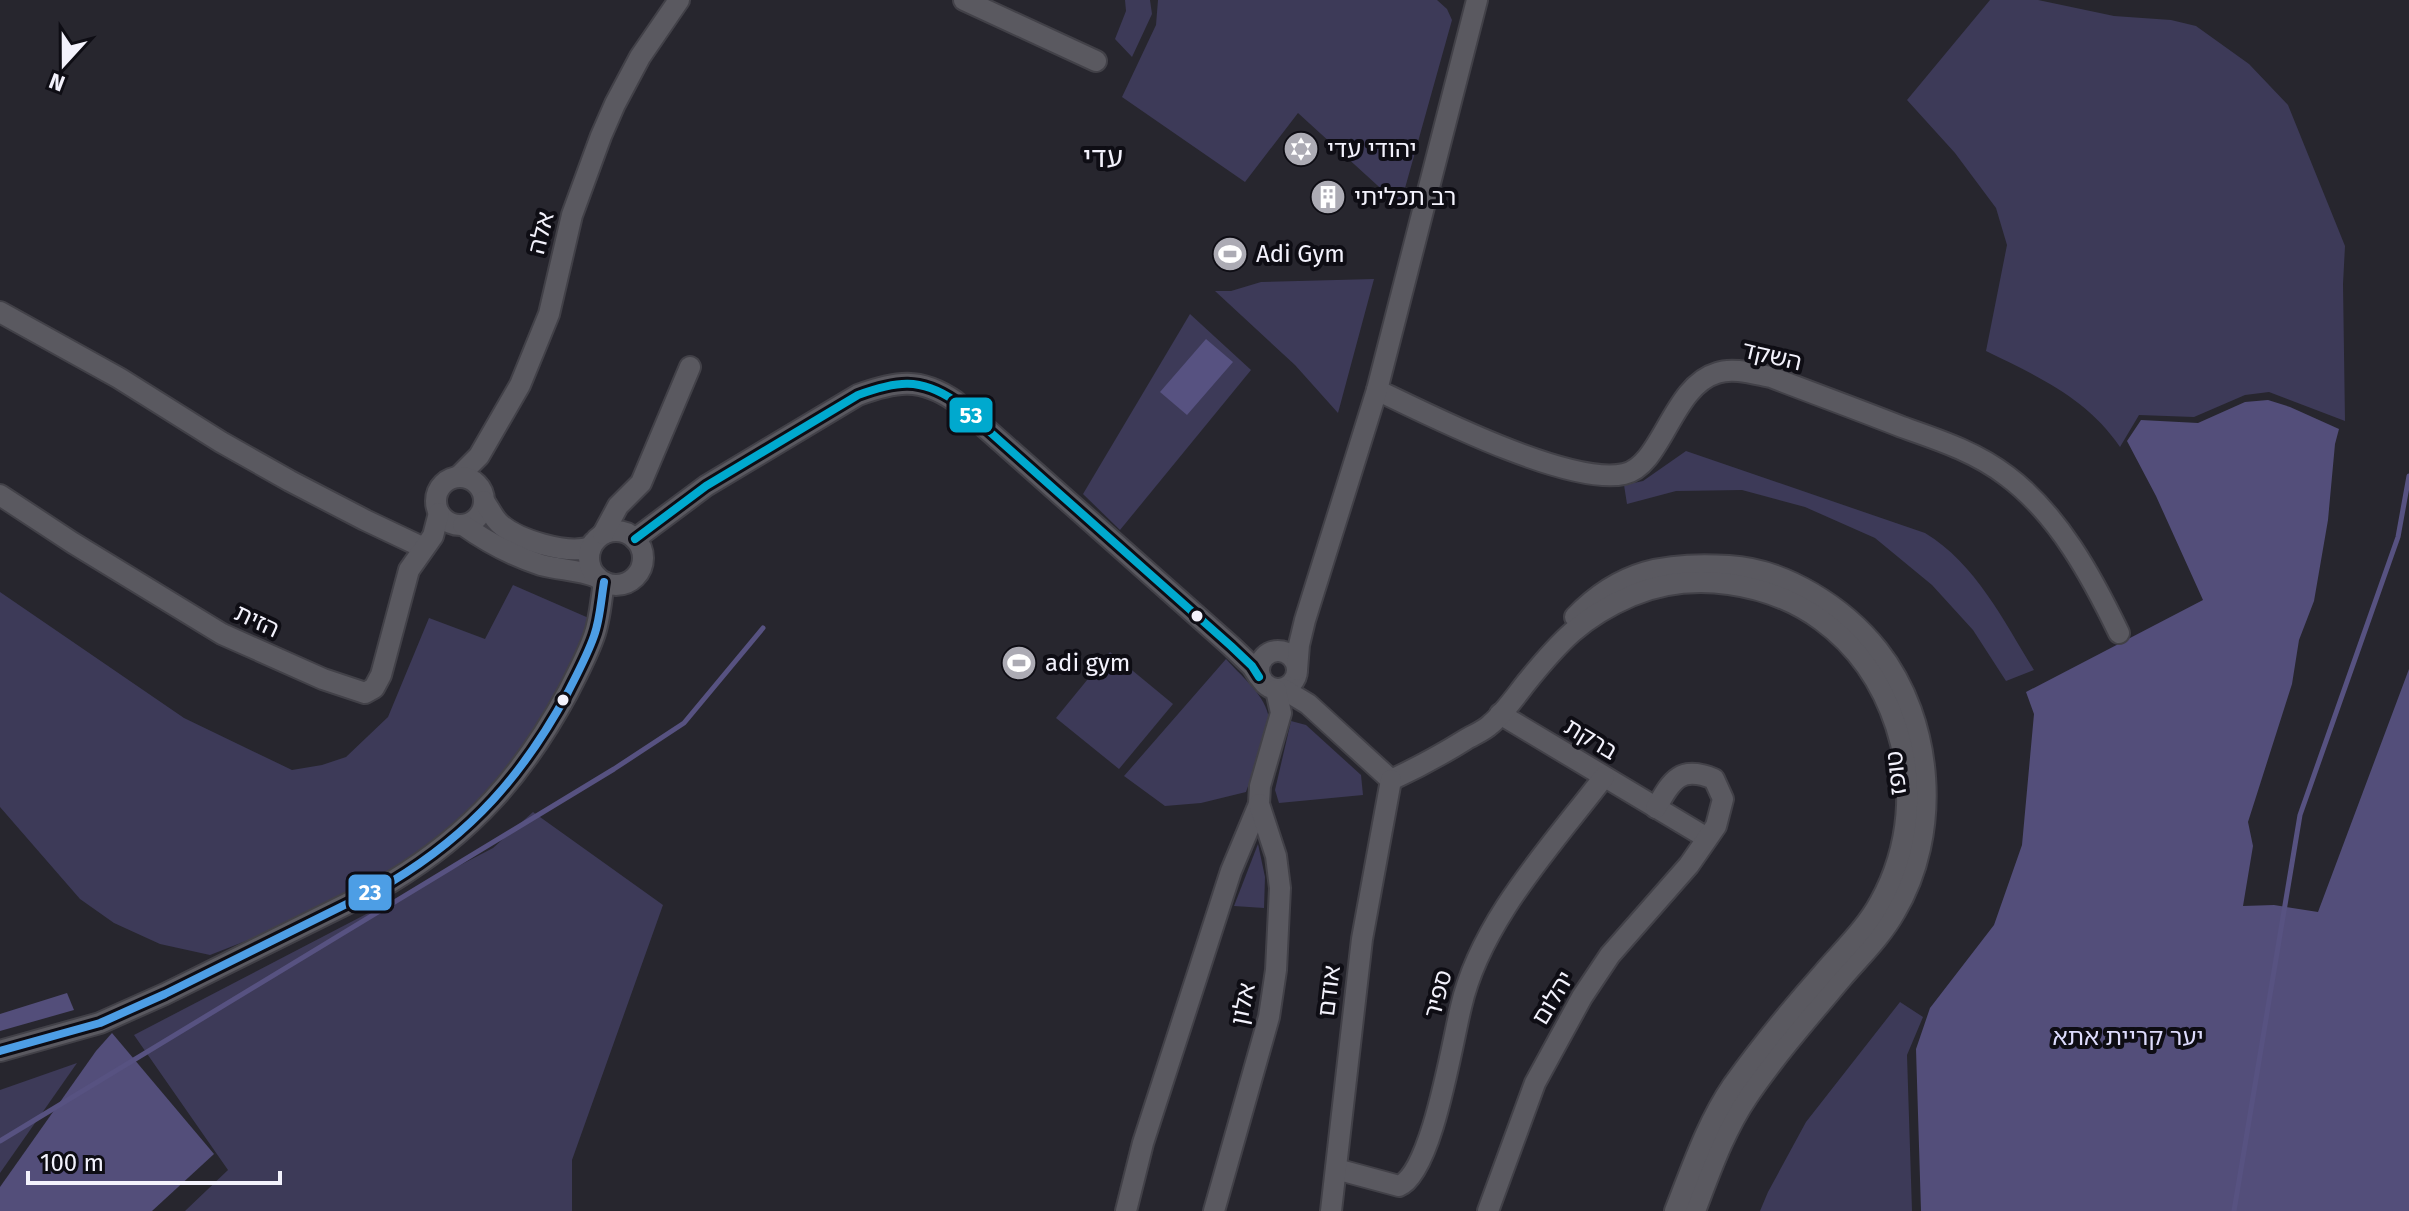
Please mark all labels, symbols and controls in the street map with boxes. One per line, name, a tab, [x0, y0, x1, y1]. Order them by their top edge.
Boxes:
north arrow	[24, 24, 104, 104]
text: N	[45, 67, 69, 97]
synagogue icon: יהודי עדי	[1282, 130, 1320, 168]
place label: יהודי עדי	[1327, 135, 1417, 163]
district label: עדי	[1083, 141, 1123, 174]
building icon: רב תכליתי	[1309, 178, 1347, 216]
place label: רב תכליתי	[1354, 183, 1456, 211]
street label: אלה	[522, 209, 560, 257]
sports icon: Adi Gym	[1211, 235, 1249, 273]
place label: Adi Gym	[1256, 240, 1345, 268]
street label: השקד	[1739, 336, 1805, 376]
line badge: 53	[948, 396, 994, 434]
text: 53	[959, 402, 983, 429]
street label: הזית	[230, 599, 284, 643]
unlabelled marker	[1189, 608, 1205, 624]
sports icon: adi gym	[1000, 644, 1038, 682]
place label: adi gym	[1045, 649, 1130, 677]
unlabelled marker	[555, 692, 571, 708]
street label: ברקת	[1559, 712, 1623, 766]
street label: טופז	[1880, 750, 1912, 796]
line badge: 23	[347, 873, 393, 912]
text: 23	[359, 879, 381, 906]
street label: אודם	[1312, 964, 1346, 1018]
street label: יהלום	[1526, 966, 1580, 1030]
street label: ספיר	[1418, 967, 1458, 1021]
street label: אלון	[1225, 980, 1261, 1028]
park label: יער קריית אתא	[2052, 1023, 2204, 1051]
scale bar	[28, 1135, 280, 1185]
text: 100 m	[40, 1149, 104, 1177]

